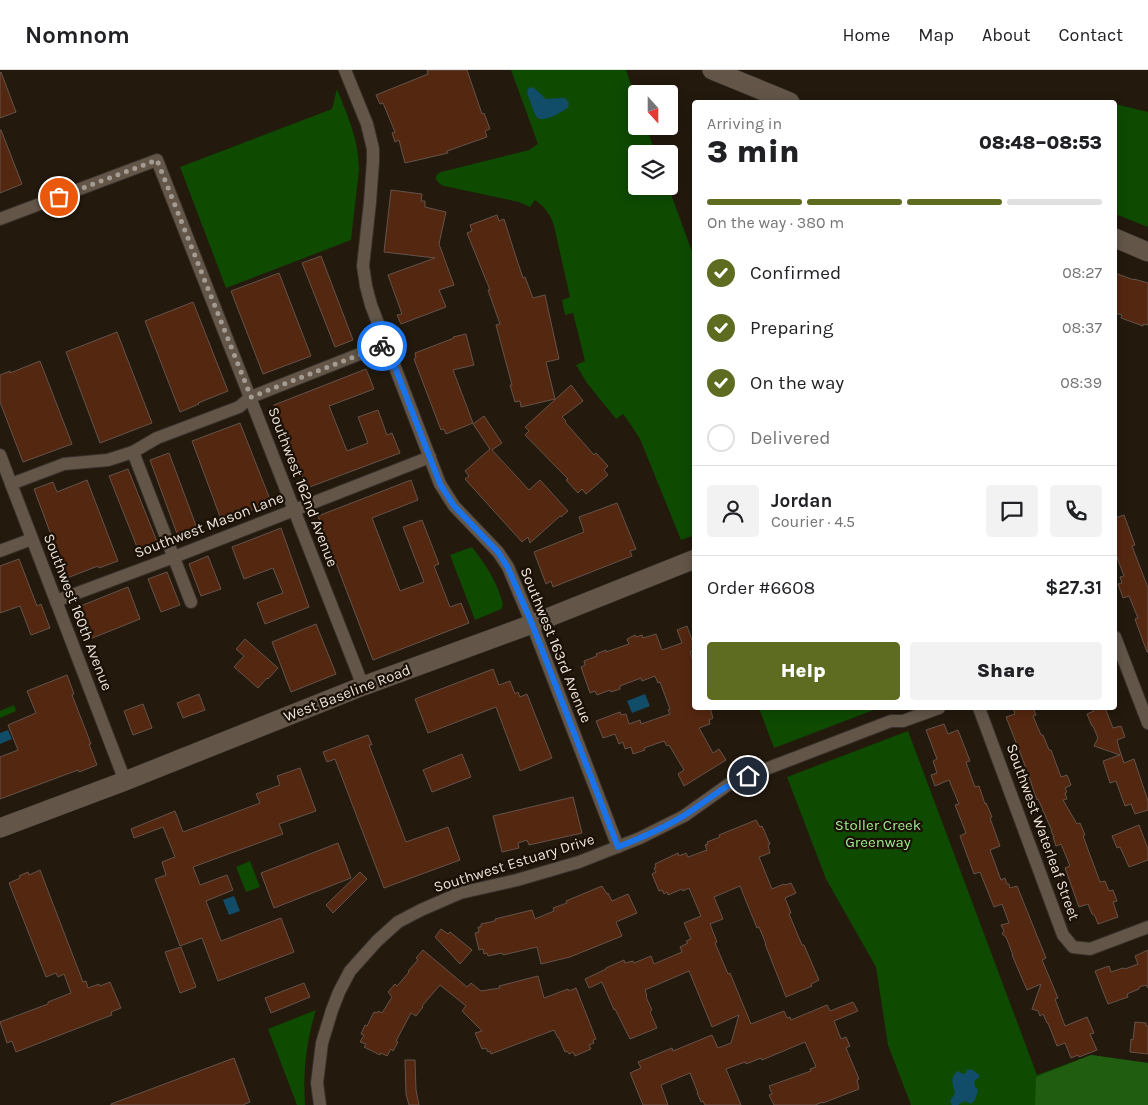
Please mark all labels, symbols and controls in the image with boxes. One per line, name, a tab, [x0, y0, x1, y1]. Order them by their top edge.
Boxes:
text: Nomnom	[25, 21, 130, 49]
text: Home	[842, 24, 890, 46]
text: Map	[918, 24, 954, 46]
text: About	[982, 24, 1031, 46]
text: Contact	[1059, 24, 1123, 46]
north arrow	[628, 85, 678, 135]
map controls	[628, 85, 678, 195]
text: Arriving in	[707, 114, 782, 133]
text: 08:48–08:53	[979, 132, 1102, 154]
text: 3 min	[707, 133, 800, 170]
button: layers	[628, 145, 678, 195]
pin	[38, 176, 80, 218]
icon: bag	[45, 183, 73, 211]
text: On the way · 380 m	[707, 213, 844, 232]
icon: check	[707, 259, 735, 287]
text: Confirmed	[750, 262, 841, 284]
text: 08:27	[1062, 263, 1102, 282]
icon: check	[707, 314, 735, 342]
text: Preparing	[750, 317, 833, 339]
text: 08:37	[1062, 318, 1102, 337]
courier	[357, 321, 407, 371]
icon: bike	[368, 332, 396, 360]
icon: check	[707, 369, 735, 397]
text: On the way	[750, 372, 844, 394]
text: 08:39	[1060, 373, 1102, 392]
street label: Southwest 162nd Avenue	[264, 405, 342, 569]
text: Delivered	[750, 427, 830, 449]
button: person	[707, 485, 759, 537]
button: chat	[986, 485, 1038, 537]
button: phone	[1050, 485, 1102, 537]
street label: Southwest Mason Lane	[132, 488, 286, 562]
text: Jordan	[771, 490, 832, 512]
text: Courier · 4.5	[771, 512, 855, 531]
street label: Southwest 160th Avenue	[40, 531, 116, 693]
street label: Southwest 163rd Avenue	[516, 565, 596, 725]
text: Order #6608	[707, 577, 815, 599]
text: $27.31	[1045, 577, 1102, 599]
button: Help	[707, 642, 900, 700]
button: Share	[910, 642, 1102, 700]
street label: West Baseline Road	[281, 661, 413, 725]
street label: Southwest Waterleaf Street	[1003, 741, 1084, 923]
pin	[727, 755, 769, 797]
icon: home	[734, 762, 762, 790]
park label: Stoller Creek Greenway	[835, 816, 921, 851]
street label: Southwest Estuary Drive	[432, 830, 596, 896]

